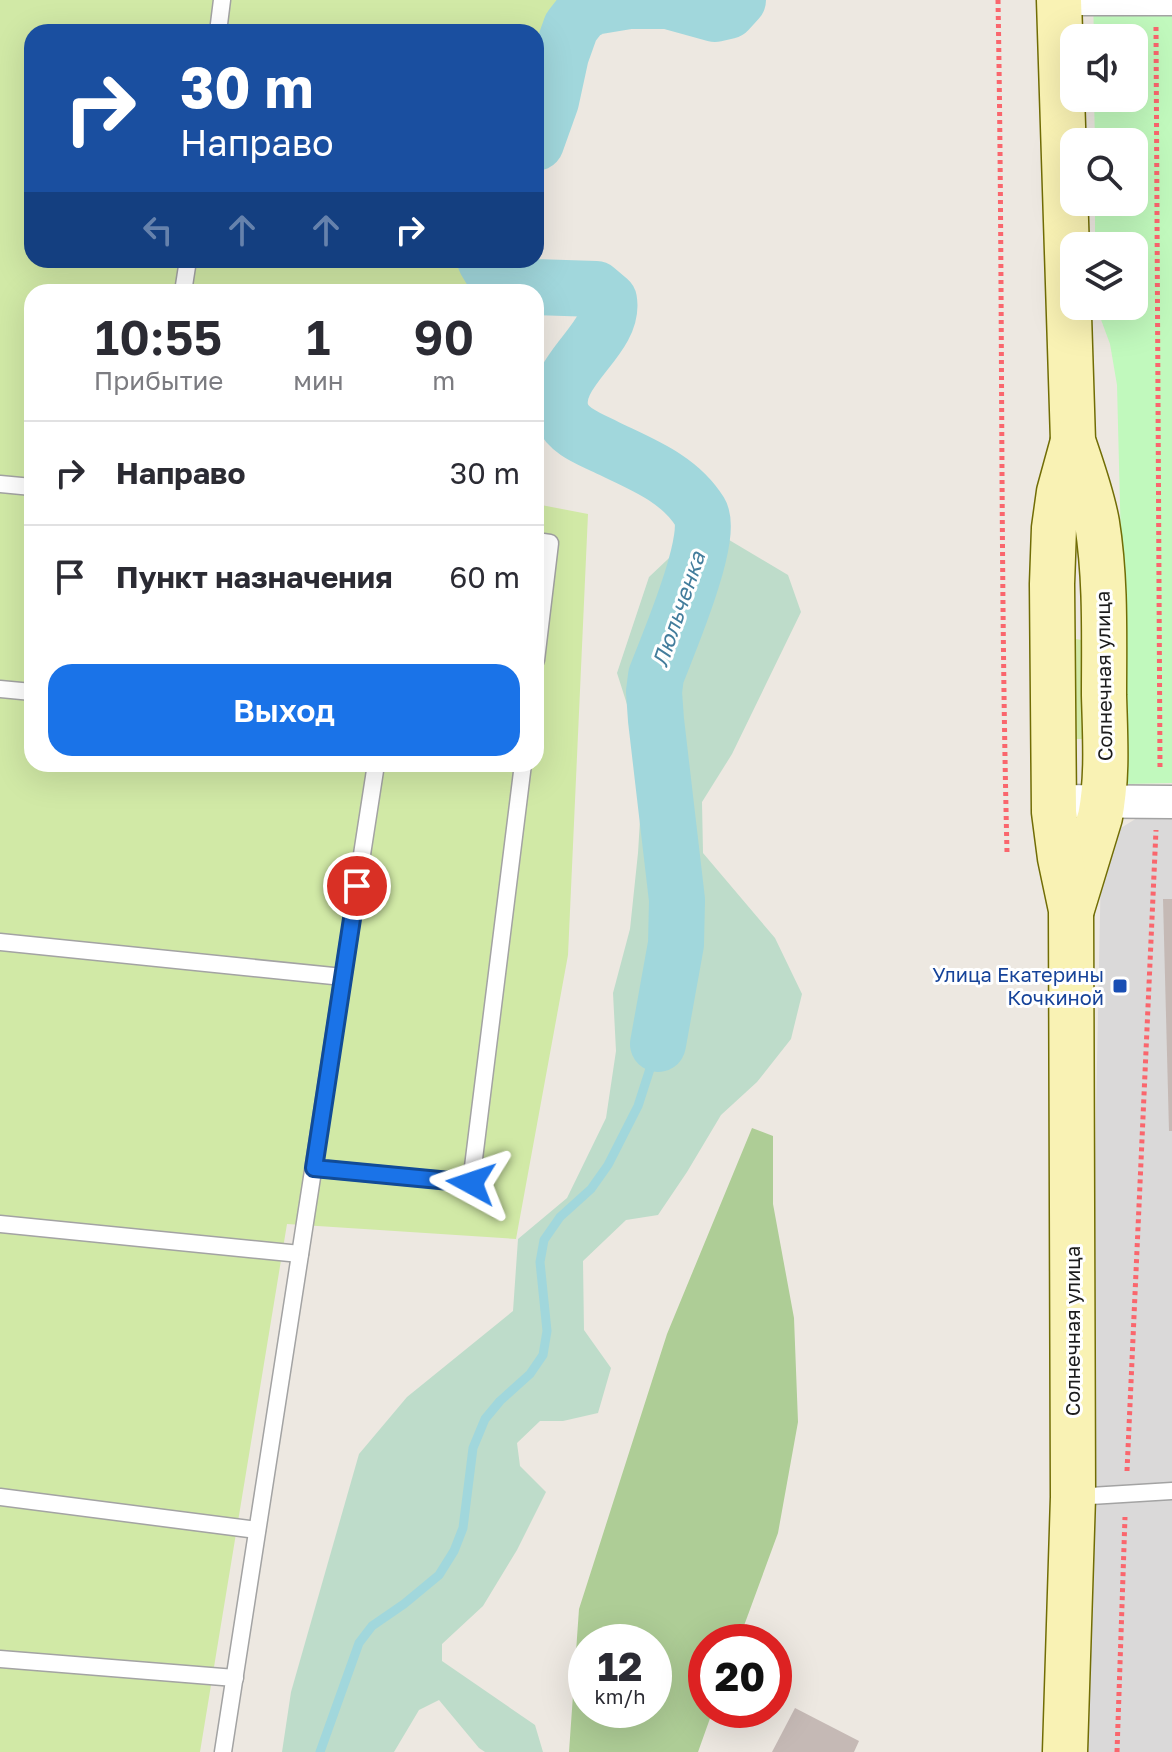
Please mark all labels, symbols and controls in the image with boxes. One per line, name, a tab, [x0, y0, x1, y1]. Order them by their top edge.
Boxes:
map controls	[1060, 24, 1148, 320]
button: sound	[1060, 24, 1148, 112]
text: 30 m	[180, 53, 314, 120]
icon: right	[48, 56, 152, 160]
text: Направо	[180, 121, 334, 164]
button: search	[1060, 128, 1148, 216]
icon: left	[136, 208, 180, 252]
icon: ahead	[220, 208, 264, 252]
icon: ahead	[304, 208, 348, 252]
icon: right	[388, 208, 432, 252]
button: layers	[1060, 232, 1148, 320]
text: 10:55	[95, 308, 222, 366]
text: 1	[306, 308, 331, 366]
text: 90	[414, 308, 474, 366]
text: Прибытие	[94, 365, 223, 396]
text: мин	[293, 365, 344, 396]
text: m	[432, 365, 455, 396]
icon: right	[48, 451, 92, 495]
text: Направо	[116, 455, 245, 491]
text: 30 m	[450, 455, 520, 491]
water label: Люльченка	[646, 546, 711, 670]
icon: arrive	[48, 555, 92, 599]
text: Пункт назначения	[116, 559, 393, 595]
text: 60 m	[449, 559, 520, 595]
street label: Солнечная улица	[1090, 591, 1116, 761]
button: Выход	[48, 664, 520, 756]
pin	[323, 852, 391, 920]
icon: arrive	[335, 864, 379, 908]
place label: Улица Екатерины Кочкиной	[932, 962, 1104, 1009]
marker: Улица Екатерины Кочкиной	[1111, 977, 1129, 995]
position arrow	[429, 1141, 513, 1225]
street label: Солнечная улица	[1060, 1246, 1084, 1416]
speed limit sign: 20	[688, 1624, 792, 1728]
text: 12	[598, 1642, 643, 1690]
text: km/h	[595, 1684, 645, 1708]

